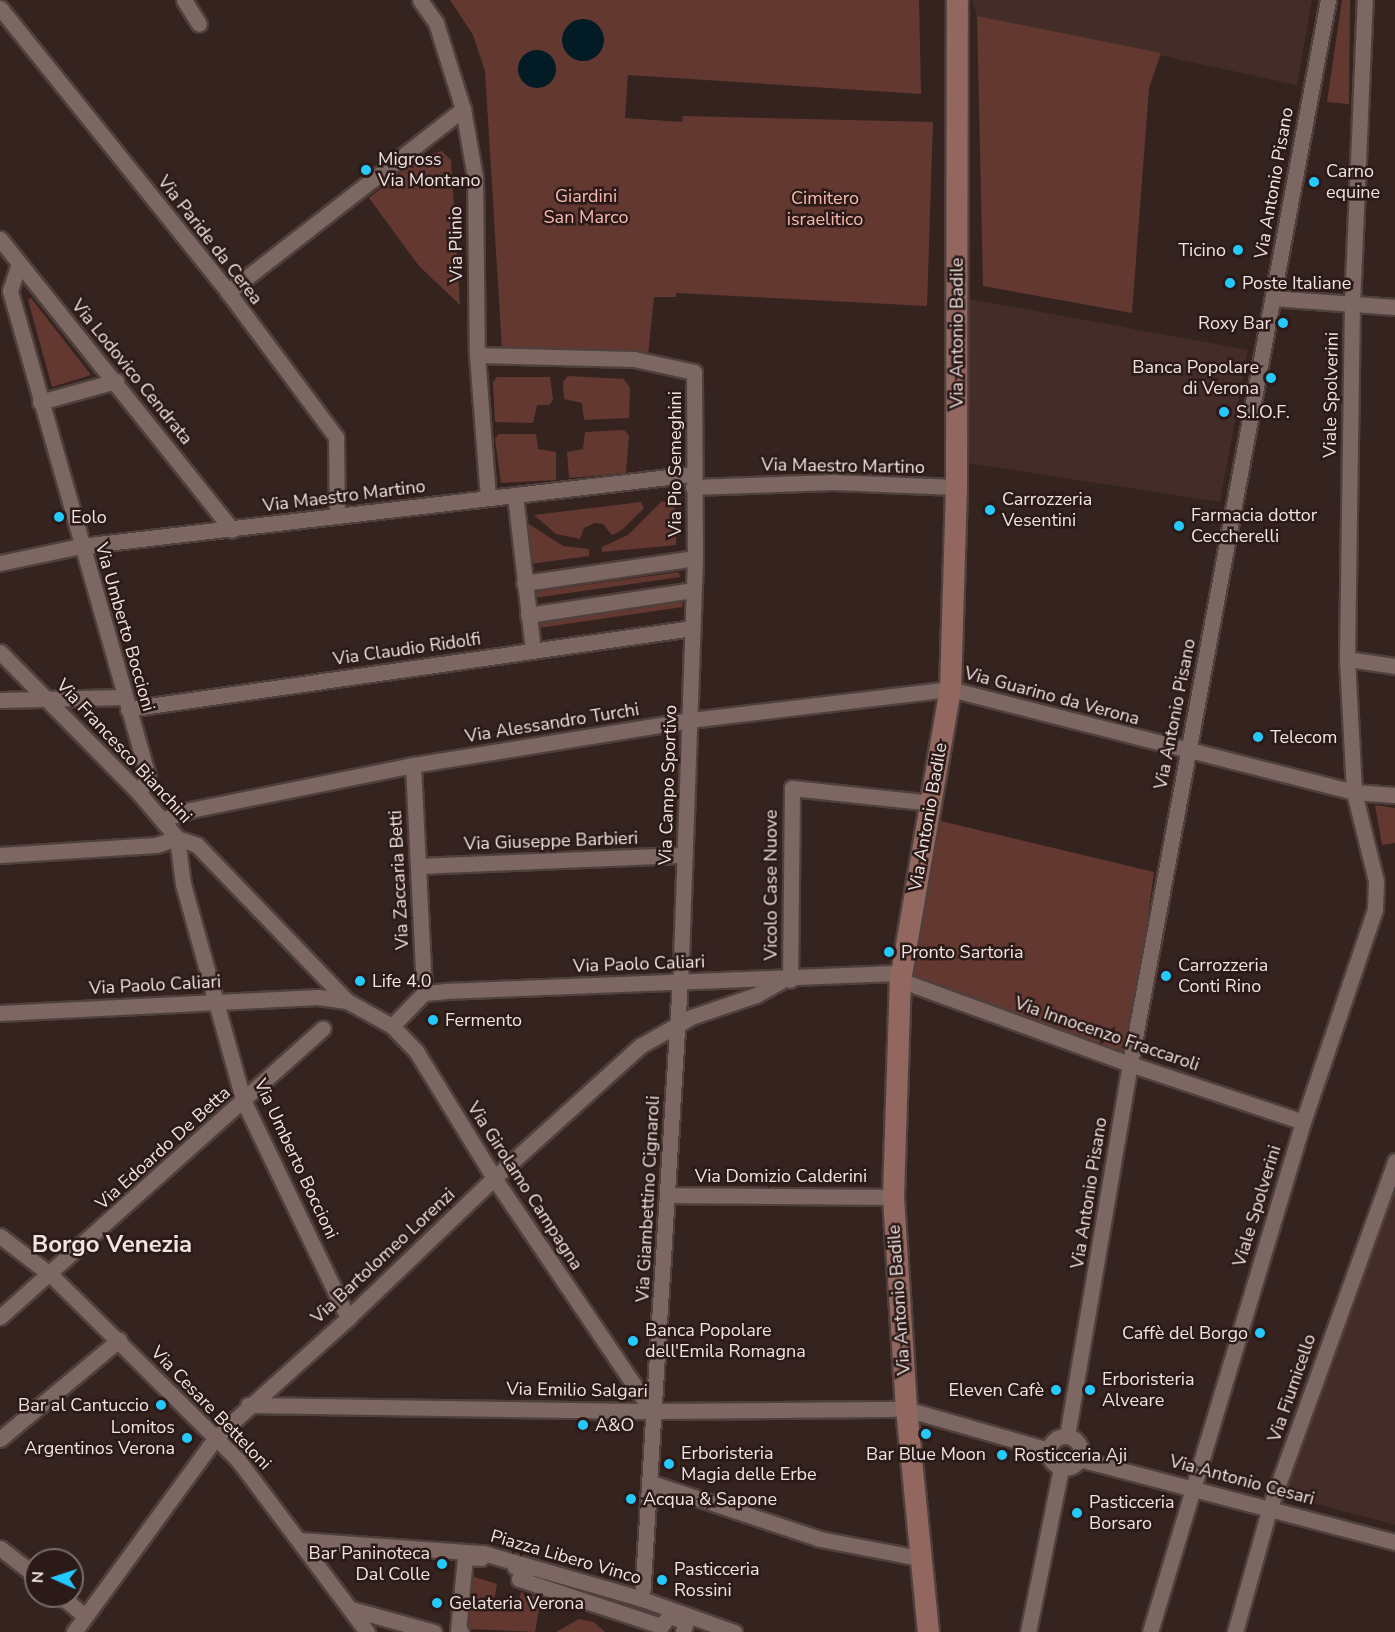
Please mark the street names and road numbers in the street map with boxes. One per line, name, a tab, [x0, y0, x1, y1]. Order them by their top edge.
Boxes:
street label: Via Antonio Pisano	[1250, 106, 1298, 260]
street label: Via Paride da Cerea	[153, 171, 267, 309]
street label: Via Plinio	[445, 206, 467, 282]
street label: Via Antonio Badile	[946, 258, 968, 408]
street label: Via Lodovico Cendrata	[67, 295, 197, 449]
street label: Viale Spolverini	[1319, 332, 1343, 458]
street label: Via Pio Semeghini	[664, 391, 686, 537]
street label: Via Maestro Martino	[761, 454, 925, 478]
street label: Via Maestro Martino	[261, 475, 427, 517]
street label: Via Umberto Boccioni	[91, 540, 159, 714]
street label: Via Claudio Ridolfi	[332, 628, 482, 670]
street label: Via Antonio Pisano	[1150, 637, 1200, 791]
street label: Via Guarino da Verona	[962, 662, 1142, 730]
street label: Via Francesco Bianchini	[52, 675, 196, 827]
street label: Via Alessandro Turchi	[463, 699, 641, 747]
street label: Via Campo Sportivo	[654, 704, 682, 866]
street label: Via Antonio Badile	[904, 741, 952, 893]
street label: Via Zaccaria Betti	[385, 810, 413, 950]
street label: Vicolo Case Nuove	[760, 810, 782, 960]
street label: Via Giuseppe Barbieri	[463, 827, 639, 855]
street label: Via Paolo Caliari	[573, 951, 705, 977]
street label: Via Paolo Caliari	[88, 971, 222, 999]
street label: Via Innocenzo Fraccaroli	[1012, 992, 1202, 1076]
street label: Via Umberto Boccioni	[249, 1075, 343, 1243]
street label: Via Edoardo De Betta	[91, 1082, 235, 1214]
street label: Via Giambettino Cignaroli	[632, 1095, 664, 1303]
street label: Via Girolamo Campagna	[462, 1098, 588, 1274]
street label: Via Antonio Pisano	[1066, 1116, 1112, 1270]
street label: Viale Spolverini	[1228, 1143, 1286, 1269]
street label: Via Domizio Calderini	[695, 1165, 867, 1187]
street label: Via Bartolomeo Lorenzi	[307, 1184, 459, 1328]
street label: Via Antonio Badile	[883, 1224, 915, 1376]
street label: Via Fiumicello	[1263, 1331, 1321, 1445]
street label: Via Cesare Betteloni	[146, 1342, 276, 1474]
street label: Via Emilio Salgari	[506, 1378, 648, 1402]
street label: Via Antonio Cesari	[1167, 1450, 1317, 1510]
street label: Piazza Libero Vinco	[488, 1525, 644, 1589]

